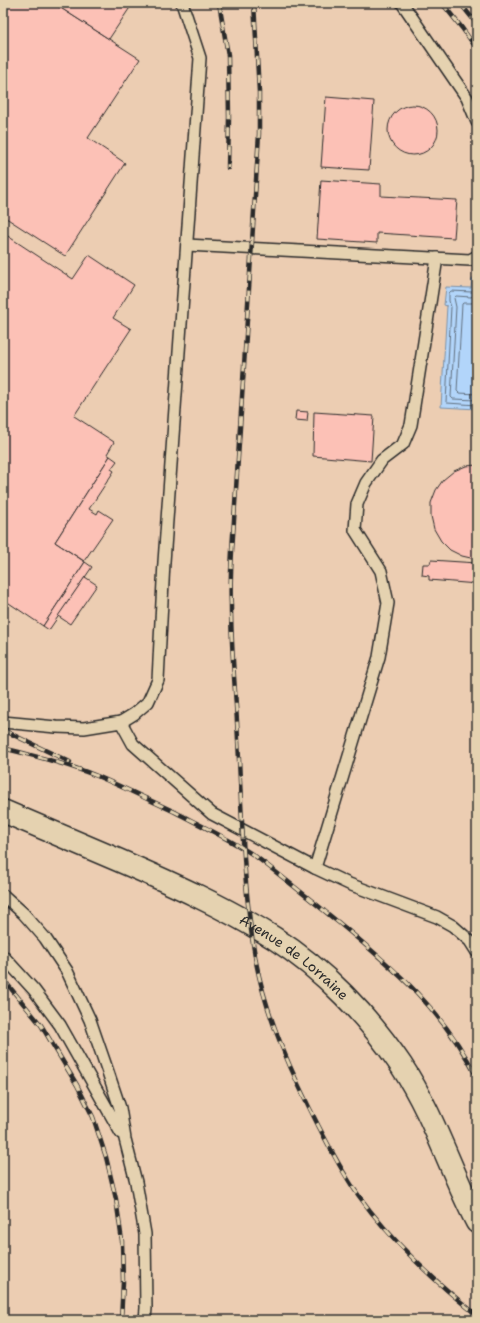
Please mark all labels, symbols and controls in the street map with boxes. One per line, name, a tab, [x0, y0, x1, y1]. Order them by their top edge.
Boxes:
street label: Avenue de Lorraine	[236, 910, 352, 1004]

